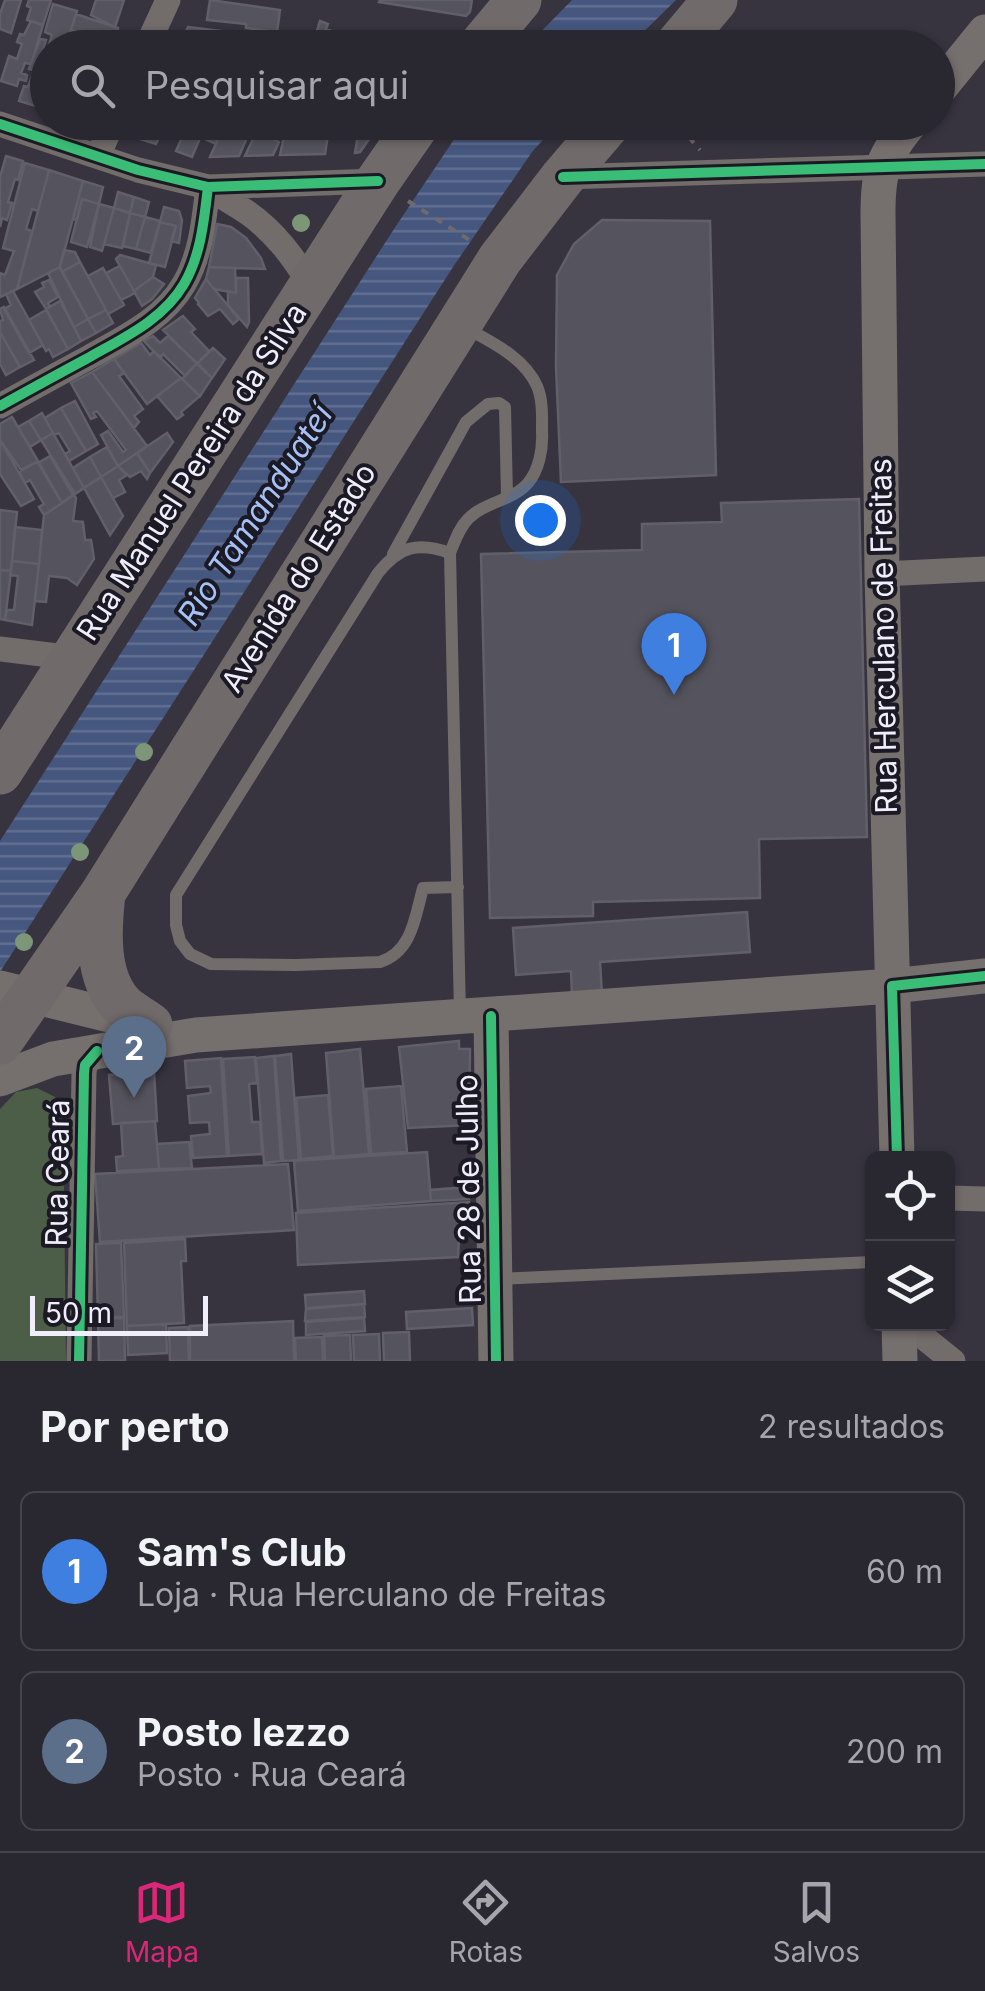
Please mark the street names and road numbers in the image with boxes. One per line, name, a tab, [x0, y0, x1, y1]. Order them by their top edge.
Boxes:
street label: Rua Manuel Pereira da Silva	[69, 296, 314, 647]
street label: Avenida do Estado	[213, 456, 383, 698]
street label: Rua Herculano de Freitas	[862, 458, 904, 814]
street label: Rua 28 de Julho	[448, 1074, 488, 1304]
street label: Rua Ceará	[38, 1099, 76, 1247]

